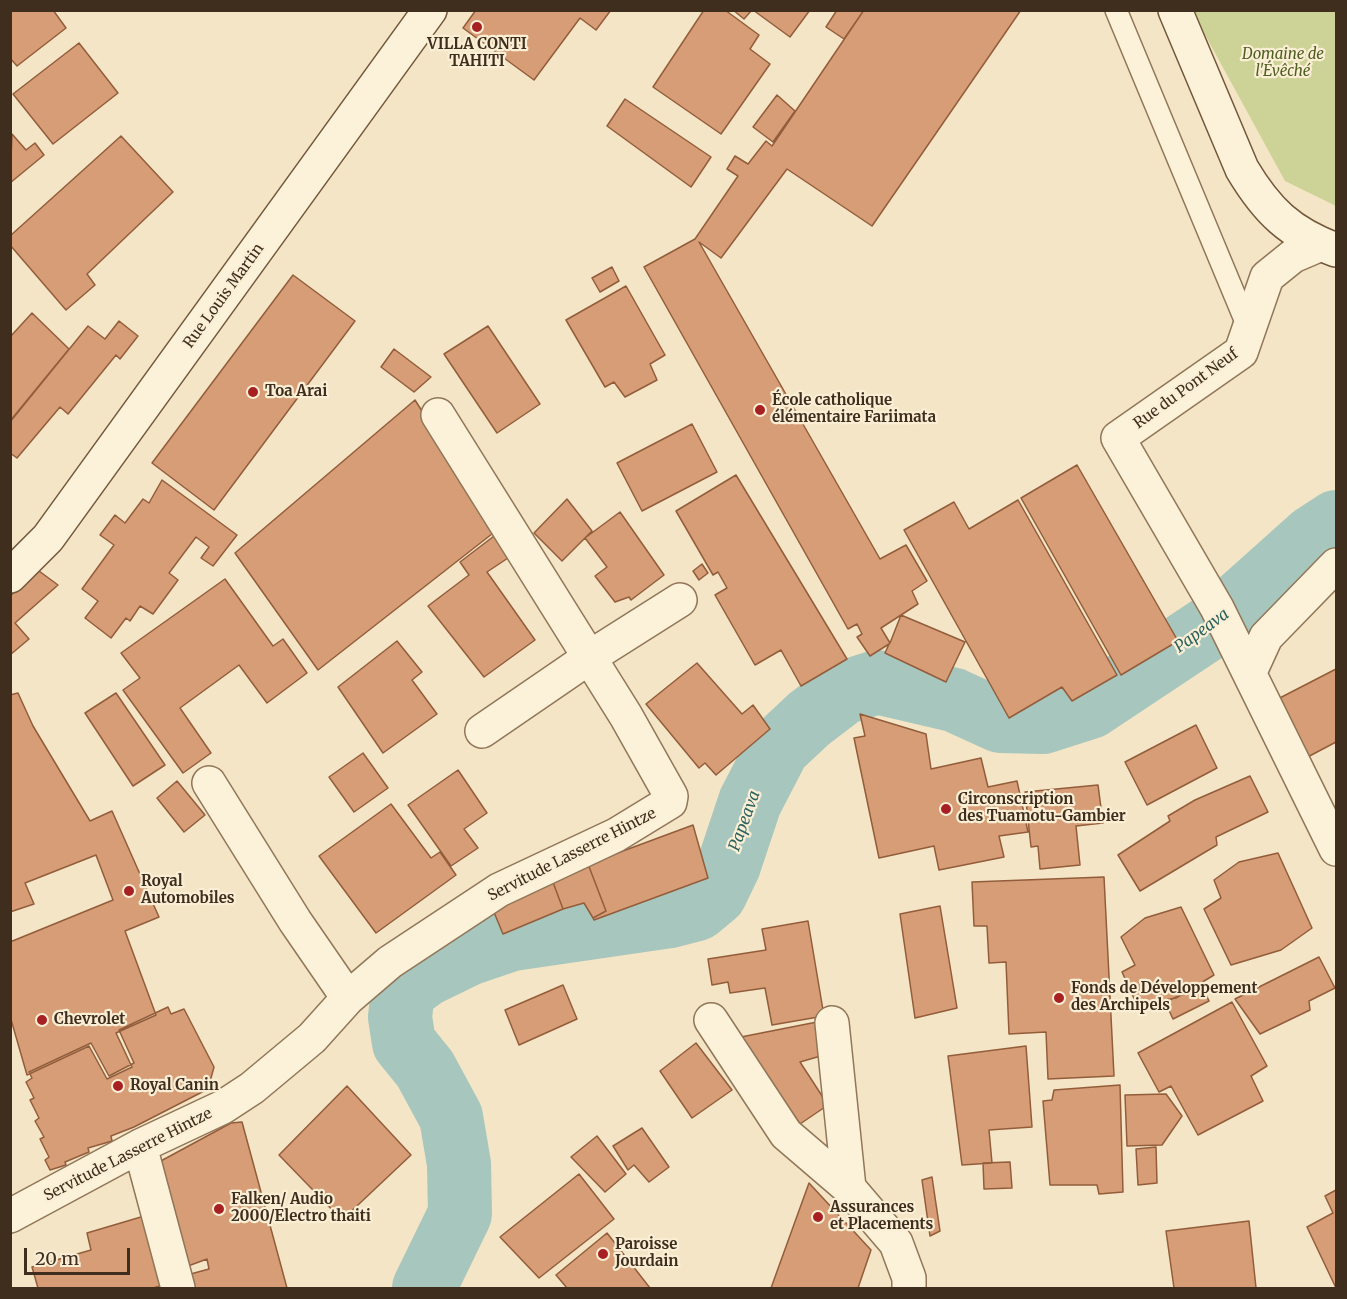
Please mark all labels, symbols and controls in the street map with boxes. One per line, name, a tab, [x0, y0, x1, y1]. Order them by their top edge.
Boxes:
marker: VILLA CONTI TAHITI	[470, 20, 484, 34]
place label: VILLA CONTI TAHITI	[427, 36, 527, 71]
park label: Domaine de l'Évêché	[1242, 46, 1324, 81]
street label: Rue Louis Martin	[180, 240, 268, 352]
street label: Rue du Pont Neuf	[1130, 345, 1242, 433]
place label: Toa Arai	[265, 383, 327, 401]
marker: Toa Arai	[246, 385, 260, 399]
place label: École catholique élémentaire Fariimata	[772, 392, 936, 427]
marker: École catholique élémentaire Fariimata	[753, 403, 767, 417]
water label: Papeava	[1171, 605, 1233, 657]
water label: Papeava	[725, 788, 765, 854]
place label: Circonscription des Tuamotu-Gambier	[958, 791, 1126, 826]
marker: Circonscription des Tuamotu-Gambier	[939, 802, 953, 816]
street label: Servitude Lasserre Hintze	[485, 805, 659, 905]
place label: Royal Automobiles	[141, 873, 235, 908]
marker: Royal Automobiles	[122, 884, 136, 898]
place label: Fonds de Développement des Archipels	[1071, 980, 1257, 1015]
marker: Fonds de Développement des Archipels	[1052, 991, 1066, 1005]
place label: Chevrolet	[54, 1011, 125, 1029]
marker: Chevrolet	[35, 1013, 49, 1027]
place label: Royal Canin	[130, 1077, 219, 1095]
marker: Royal Canin	[111, 1079, 125, 1093]
street label: Servitude Lasserre Hintze	[41, 1105, 215, 1205]
place label: Falken/ Audio 2000/Electro thaiti	[231, 1191, 371, 1226]
place label: Assurances et Placements	[830, 1199, 933, 1234]
marker: Falken/ Audio 2000/Electro thaiti	[212, 1202, 226, 1216]
marker: Assurances et Placements	[811, 1210, 825, 1224]
scale bar	[27, 1236, 134, 1274]
place label: Paroisse Jourdain	[615, 1236, 678, 1271]
text: 20 m	[35, 1247, 79, 1270]
marker: Paroisse Jourdain	[596, 1247, 610, 1261]

